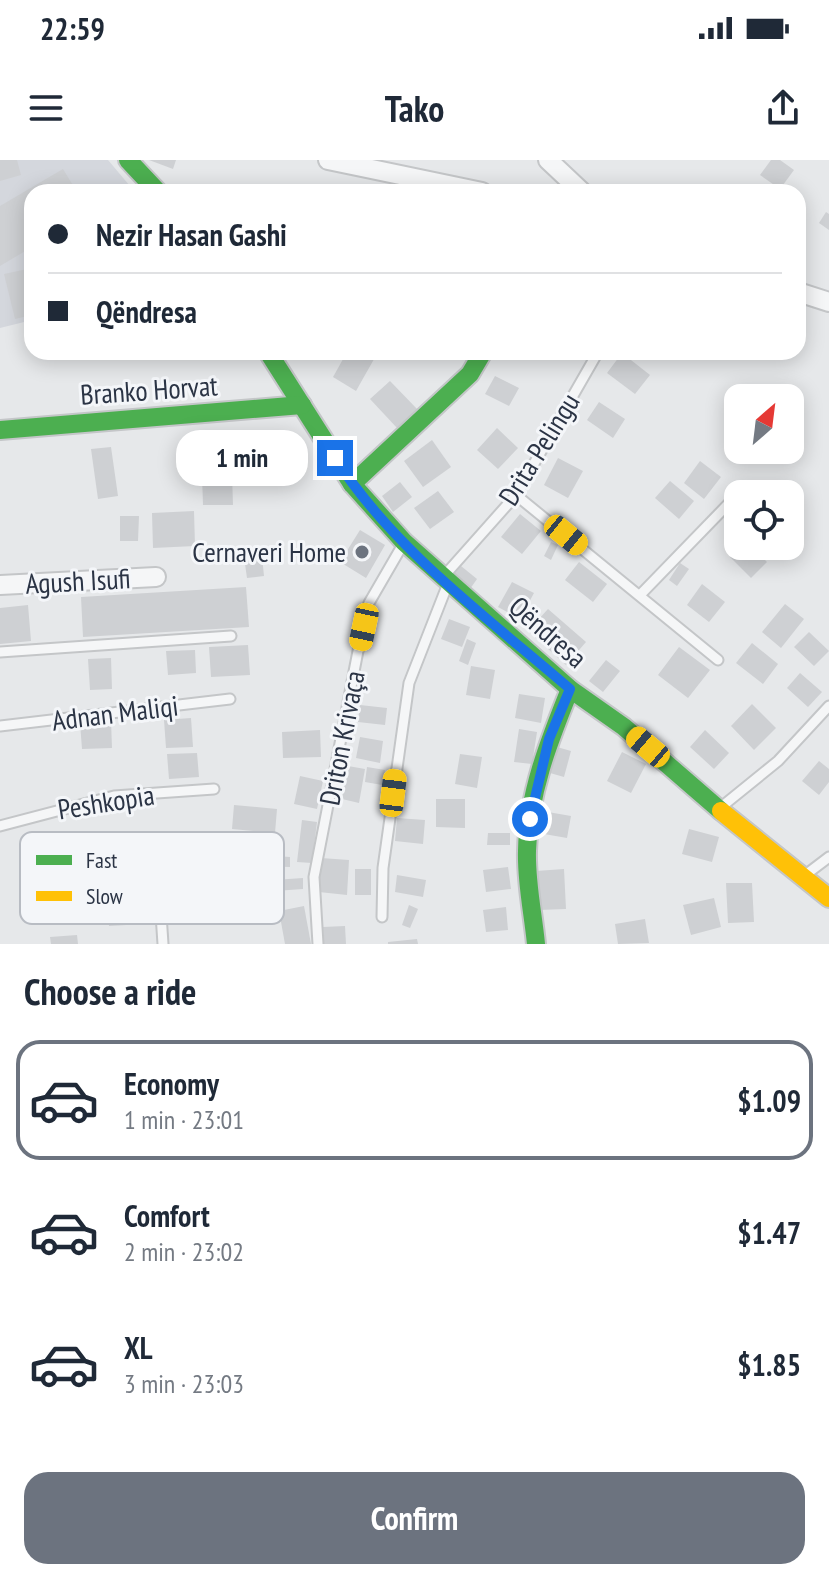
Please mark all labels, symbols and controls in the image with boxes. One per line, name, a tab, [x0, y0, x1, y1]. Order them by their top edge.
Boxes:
text: 22:59	[40, 9, 105, 48]
text: Tako	[385, 85, 444, 132]
icon: menu	[24, 86, 68, 130]
icon: share	[761, 86, 805, 130]
text: Nezir Hasan Gashi	[96, 215, 287, 254]
text: Qëndresa	[96, 292, 197, 331]
street label: Branko Horvat	[79, 366, 219, 413]
north arrow	[724, 384, 804, 464]
map controls	[724, 384, 804, 560]
street label: Drita Pelingu	[490, 386, 588, 512]
callout: 1 min	[175, 430, 307, 486]
route end	[317, 440, 353, 476]
text: 1 min	[216, 441, 268, 474]
button: locate	[724, 480, 804, 560]
car	[540, 511, 592, 559]
place label: Cernaveri Home	[192, 533, 346, 570]
marker: Cernaveri Home	[353, 543, 371, 561]
street label: Agush Isufi	[24, 559, 132, 602]
street label: Qëndresa	[502, 588, 595, 676]
car	[347, 601, 381, 653]
street label: Driton Krivaça	[310, 667, 373, 808]
street label: Adnan Maliqi	[50, 686, 180, 739]
car	[622, 722, 674, 772]
car	[378, 768, 408, 818]
street label: Peshkopia	[55, 776, 157, 827]
route start	[512, 801, 548, 837]
legend	[20, 832, 284, 924]
text: Fast	[86, 846, 117, 874]
text: Slow	[86, 882, 123, 910]
text: Choose a ride	[24, 968, 196, 1015]
icon: car	[28, 1064, 100, 1136]
text: Economy	[124, 1064, 219, 1103]
text: $1.09	[737, 1081, 801, 1120]
text: 1 min · 23:01	[124, 1103, 244, 1136]
icon: car	[28, 1196, 100, 1268]
text: Comfort	[124, 1196, 210, 1235]
text: $1.47	[737, 1213, 801, 1252]
text: 2 min · 23:02	[124, 1235, 244, 1268]
icon: car	[28, 1328, 100, 1400]
text: XL	[124, 1328, 153, 1367]
text: $1.85	[737, 1345, 801, 1384]
text: 3 min · 23:03	[124, 1367, 244, 1400]
button: Confirm	[24, 1472, 805, 1564]

